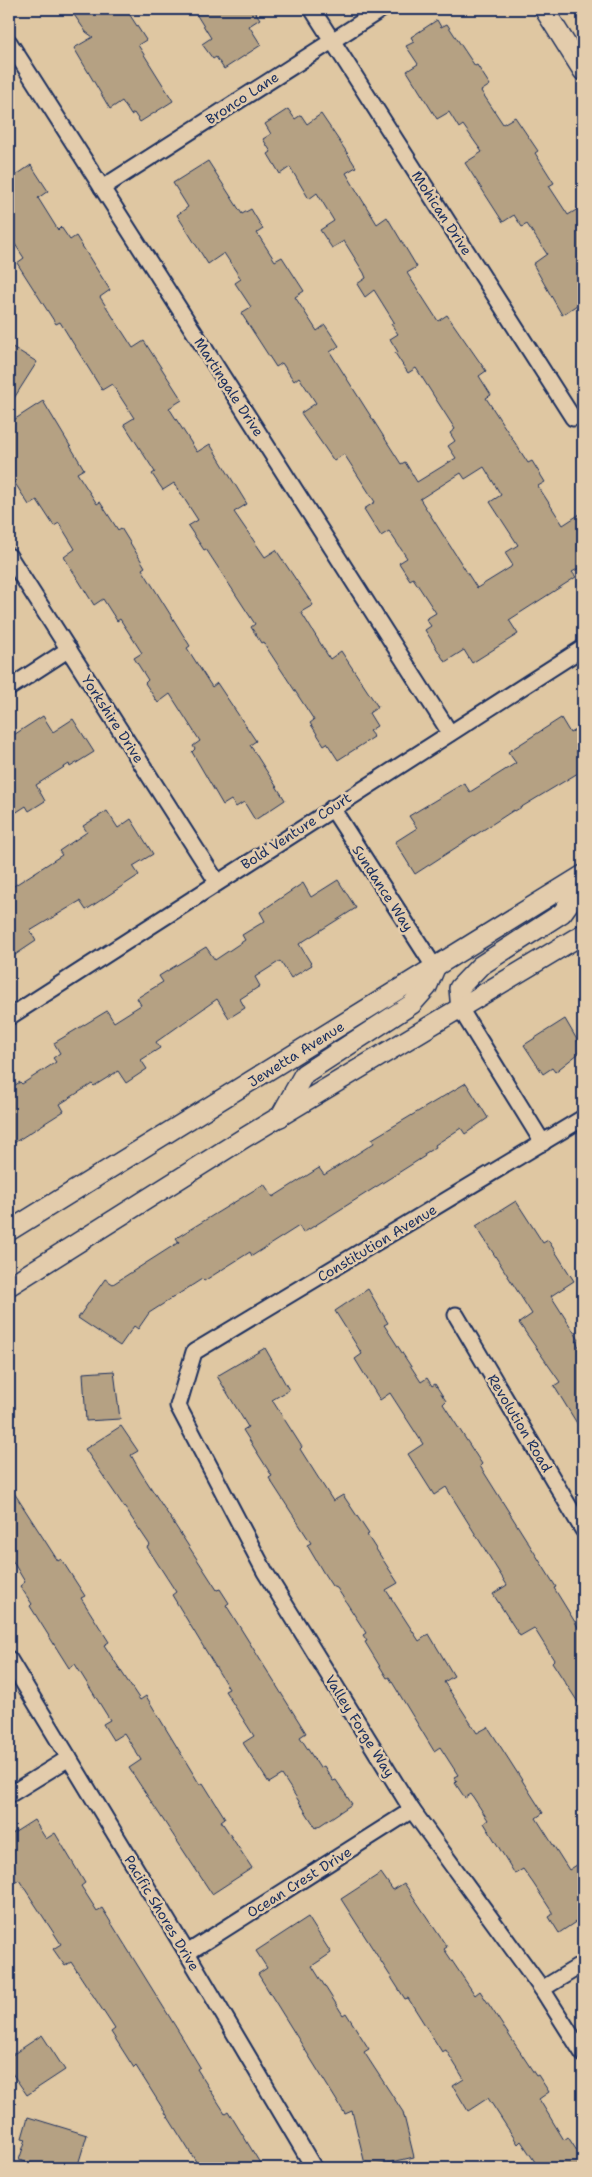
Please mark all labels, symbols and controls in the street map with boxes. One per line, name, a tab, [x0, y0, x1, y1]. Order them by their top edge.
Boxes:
street label: Bronco Lane	[202, 68, 282, 128]
street label: Mohican Drive	[408, 167, 476, 259]
street label: Martingale Drive	[190, 334, 268, 440]
street label: Yorkshire Drive	[78, 672, 148, 766]
street label: Bold Venture Court	[237, 789, 355, 873]
street label: Sundance Way	[348, 842, 418, 934]
street label: Jewetta Avenue	[245, 1017, 348, 1091]
street label: Constitution Avenue	[314, 1200, 440, 1286]
street label: Revolution Road	[484, 1371, 556, 1475]
street label: Valley Forge Way	[321, 1671, 399, 1781]
street label: Ocean Crest Drive	[243, 1842, 355, 1921]
street label: Pacific Shores Drive	[120, 1852, 204, 1974]

